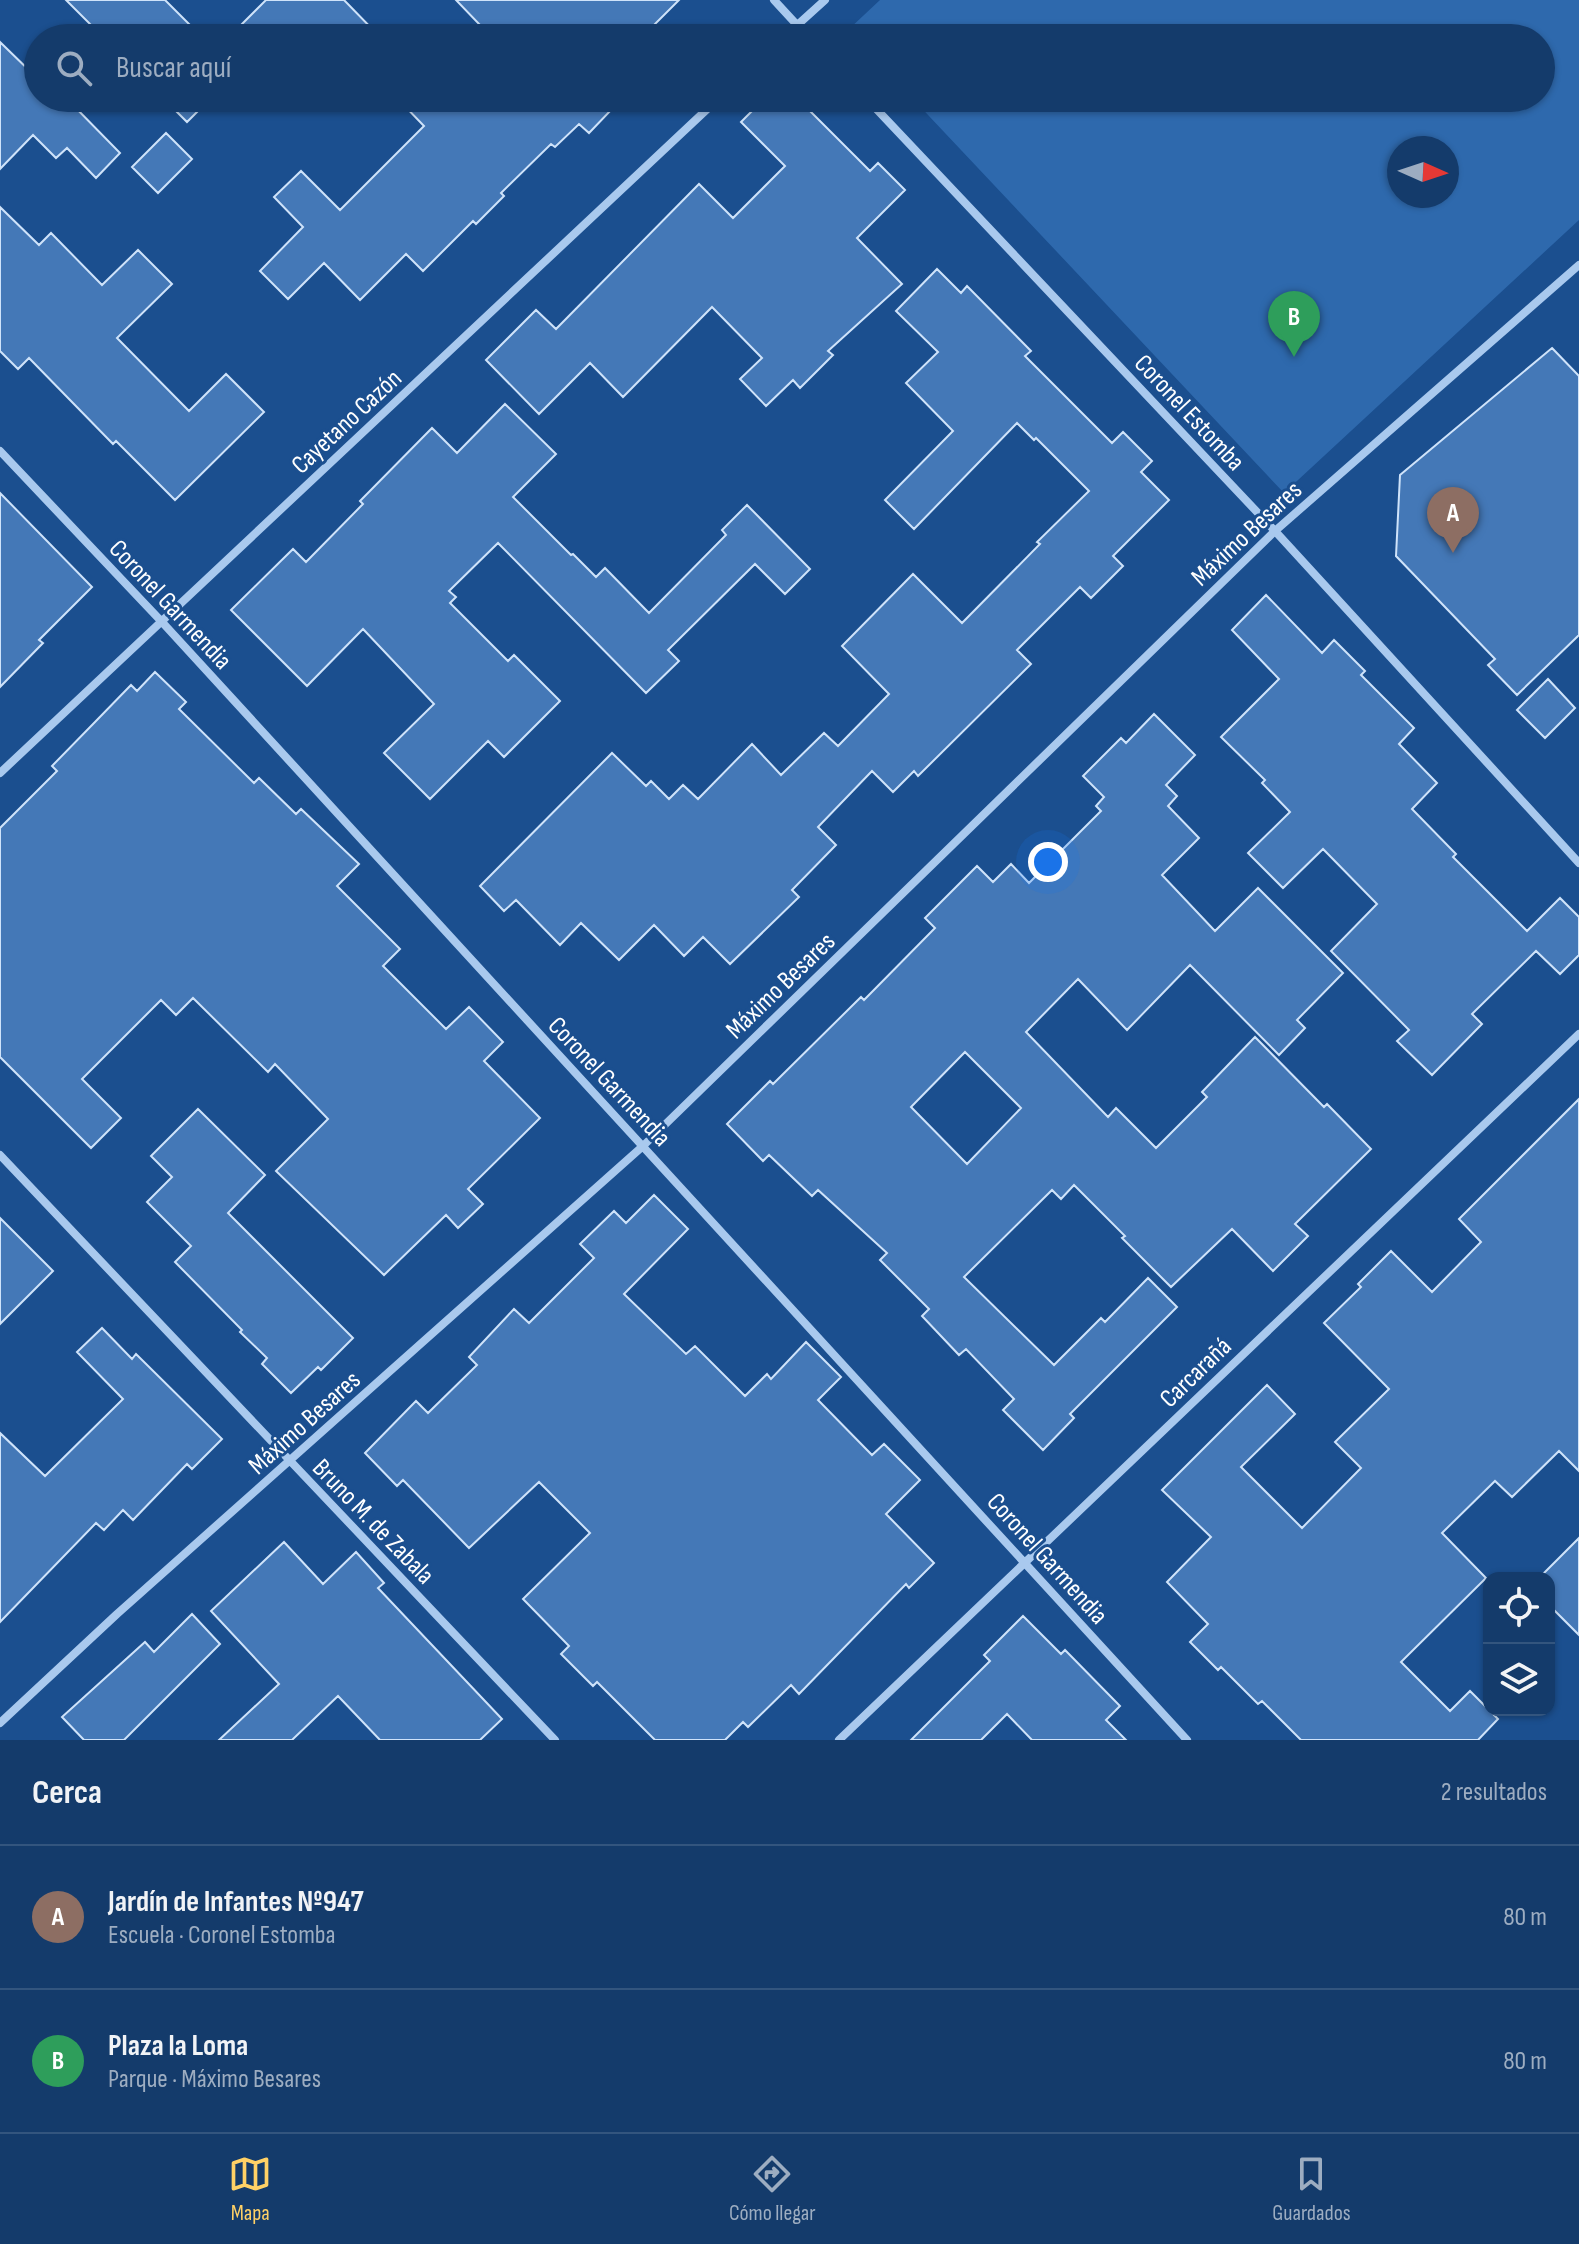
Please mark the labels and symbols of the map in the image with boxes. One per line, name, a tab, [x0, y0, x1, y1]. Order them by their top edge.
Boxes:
north arrow	[1387, 136, 1459, 208]
pin: B	[1268, 291, 1320, 357]
street label: Coronel Estomba	[1127, 348, 1251, 478]
street label: Cayetano Cazón	[286, 363, 408, 481]
street label: Máximo Besares	[1185, 475, 1309, 593]
pin: A	[1427, 487, 1479, 553]
street label: Coronel Garmendia	[102, 534, 238, 676]
your location	[1028, 842, 1068, 882]
street label: Máximo Besares	[720, 926, 842, 1046]
street label: Coronel Garmendia	[541, 1011, 677, 1153]
street label: Carcarañá	[1154, 1332, 1238, 1415]
street label: Máximo Besares	[243, 1365, 367, 1481]
street label: Bruno M. de Zabala	[306, 1453, 440, 1591]
street label: Coronel Garmendia	[980, 1487, 1114, 1631]

